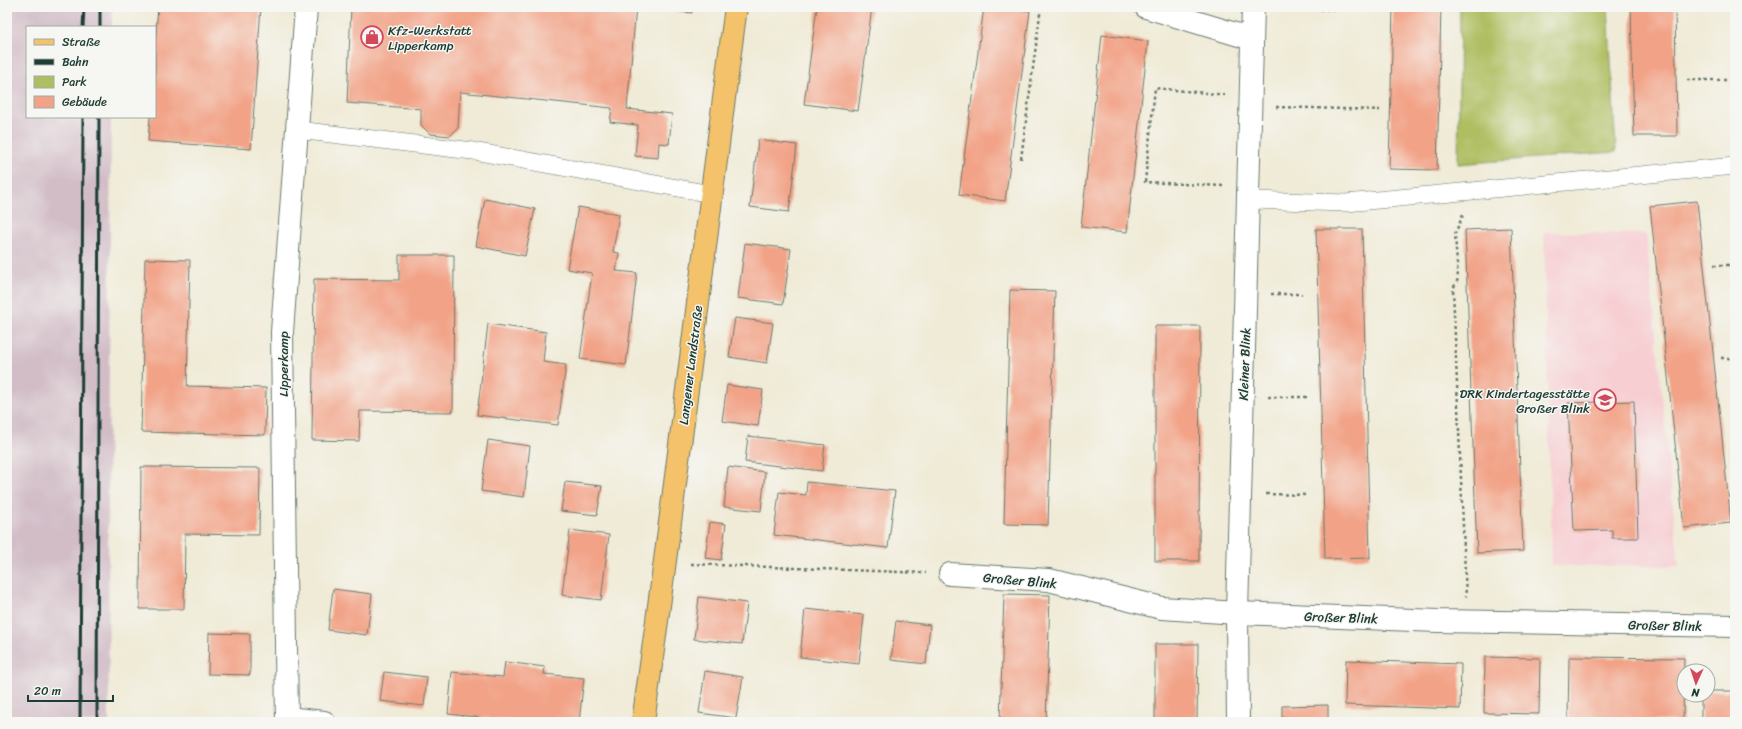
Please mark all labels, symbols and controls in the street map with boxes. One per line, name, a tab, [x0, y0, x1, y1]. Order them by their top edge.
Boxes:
place label: Kfz-Werkstatt Lipperkamp	[388, 19, 472, 57]
shop icon: Kfz-Werkstatt Lipperkamp	[359, 24, 385, 50]
legend	[26, 26, 156, 118]
text: Straße	[62, 31, 100, 53]
text: Bahn	[62, 51, 89, 73]
text: Park	[62, 71, 87, 93]
text: Gebäude	[62, 91, 107, 113]
street label: Langener Landstraße	[672, 304, 709, 426]
street label: Kleiner Blink	[1232, 327, 1257, 401]
street label: Lipperkamp	[272, 331, 295, 397]
place label: DRK Kindertagesstätte Großer Blink	[1459, 382, 1590, 420]
school or university icon: DRK Kindertagesstätte Großer Blink	[1592, 387, 1618, 413]
street label: Großer Blink	[982, 566, 1058, 595]
street label: Großer Blink	[1304, 605, 1378, 630]
street label: Großer Blink	[1628, 613, 1702, 638]
north arrow	[1676, 663, 1716, 703]
scale bar	[28, 677, 113, 703]
text: 20 m	[34, 680, 61, 702]
text: N	[1691, 683, 1701, 702]

